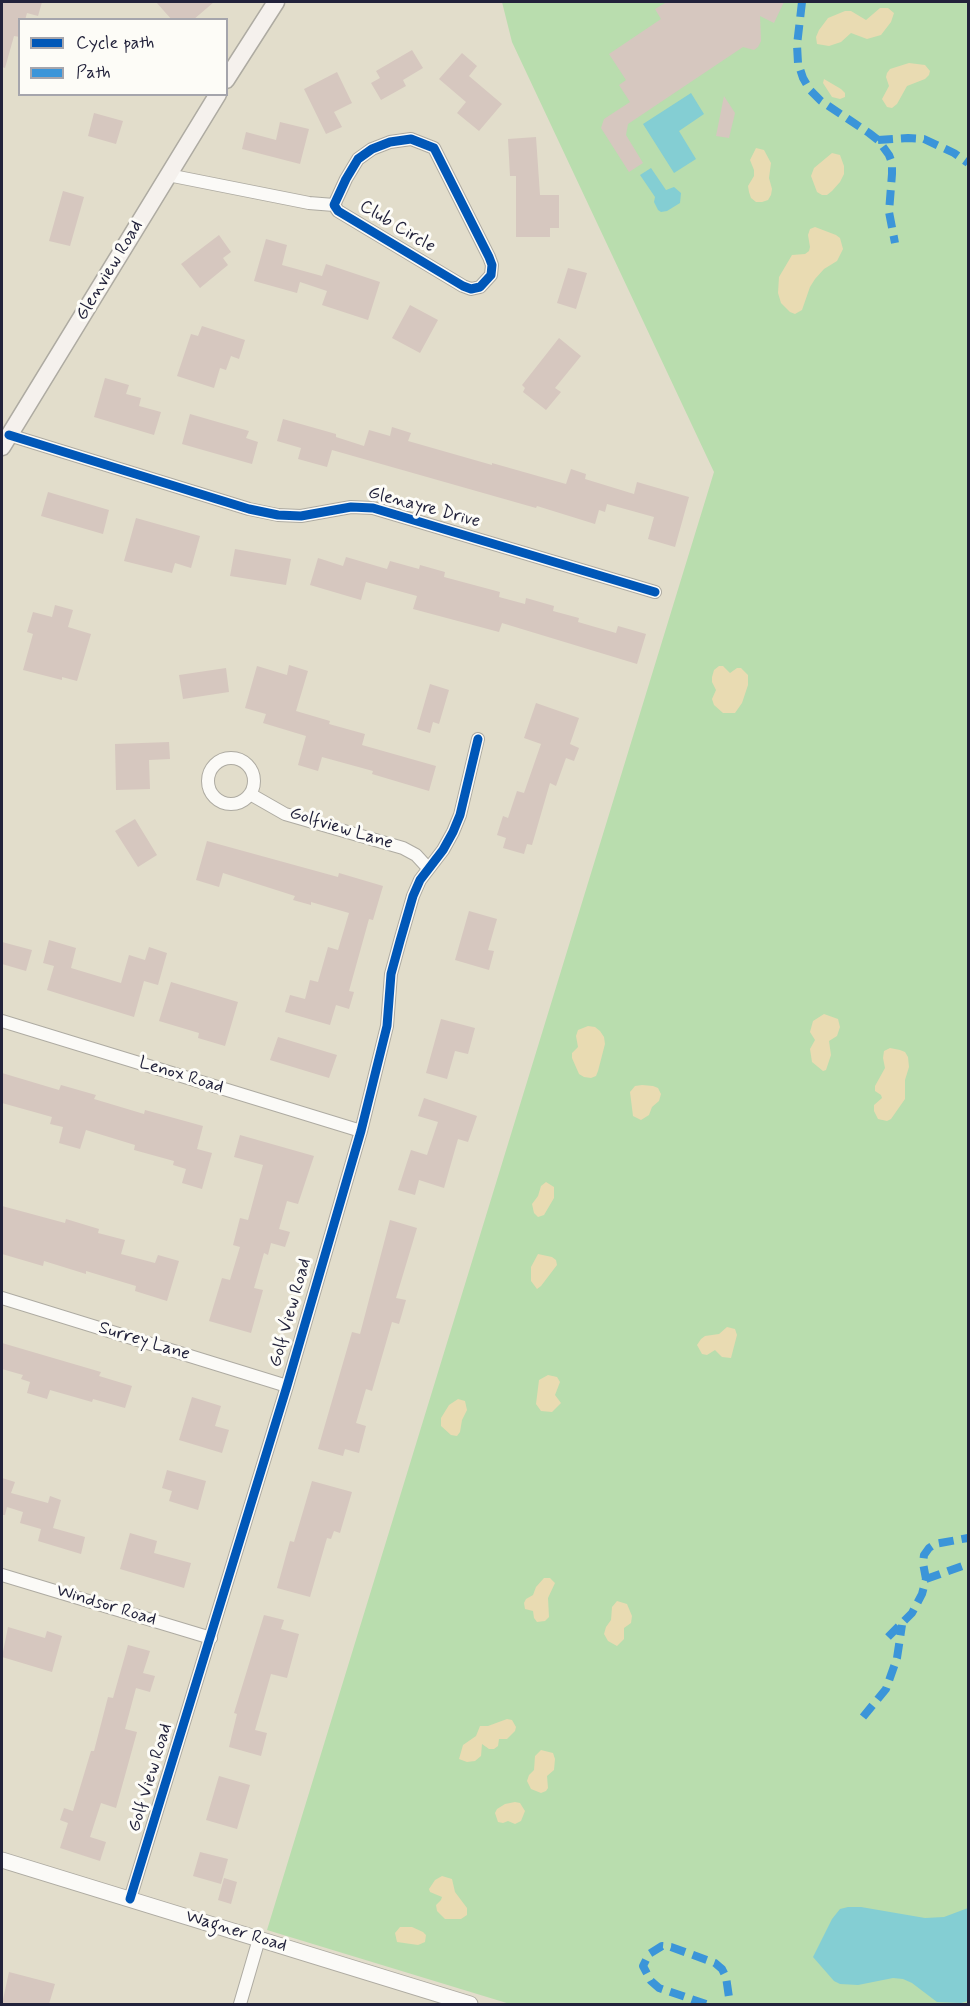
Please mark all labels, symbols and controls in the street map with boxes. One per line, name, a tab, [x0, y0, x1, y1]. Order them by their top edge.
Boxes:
legend	[18, 18, 228, 96]
text: Cycle path	[76, 31, 154, 55]
text: Path	[76, 61, 111, 85]
street label: Club Circle	[355, 196, 439, 258]
street label: Glenview Road	[72, 217, 148, 325]
street label: Glenayre Drive	[366, 483, 482, 533]
street label: Golfview Lane	[287, 803, 395, 855]
street label: Lenox Road	[136, 1053, 226, 1099]
street label: Golf View Road	[265, 1256, 317, 1370]
street label: Surrey Lane	[96, 1318, 192, 1366]
street label: Windsor Road	[53, 1581, 159, 1631]
street label: Golf View Road	[124, 1721, 178, 1835]
street label: Wagner Road	[183, 1906, 289, 1958]

